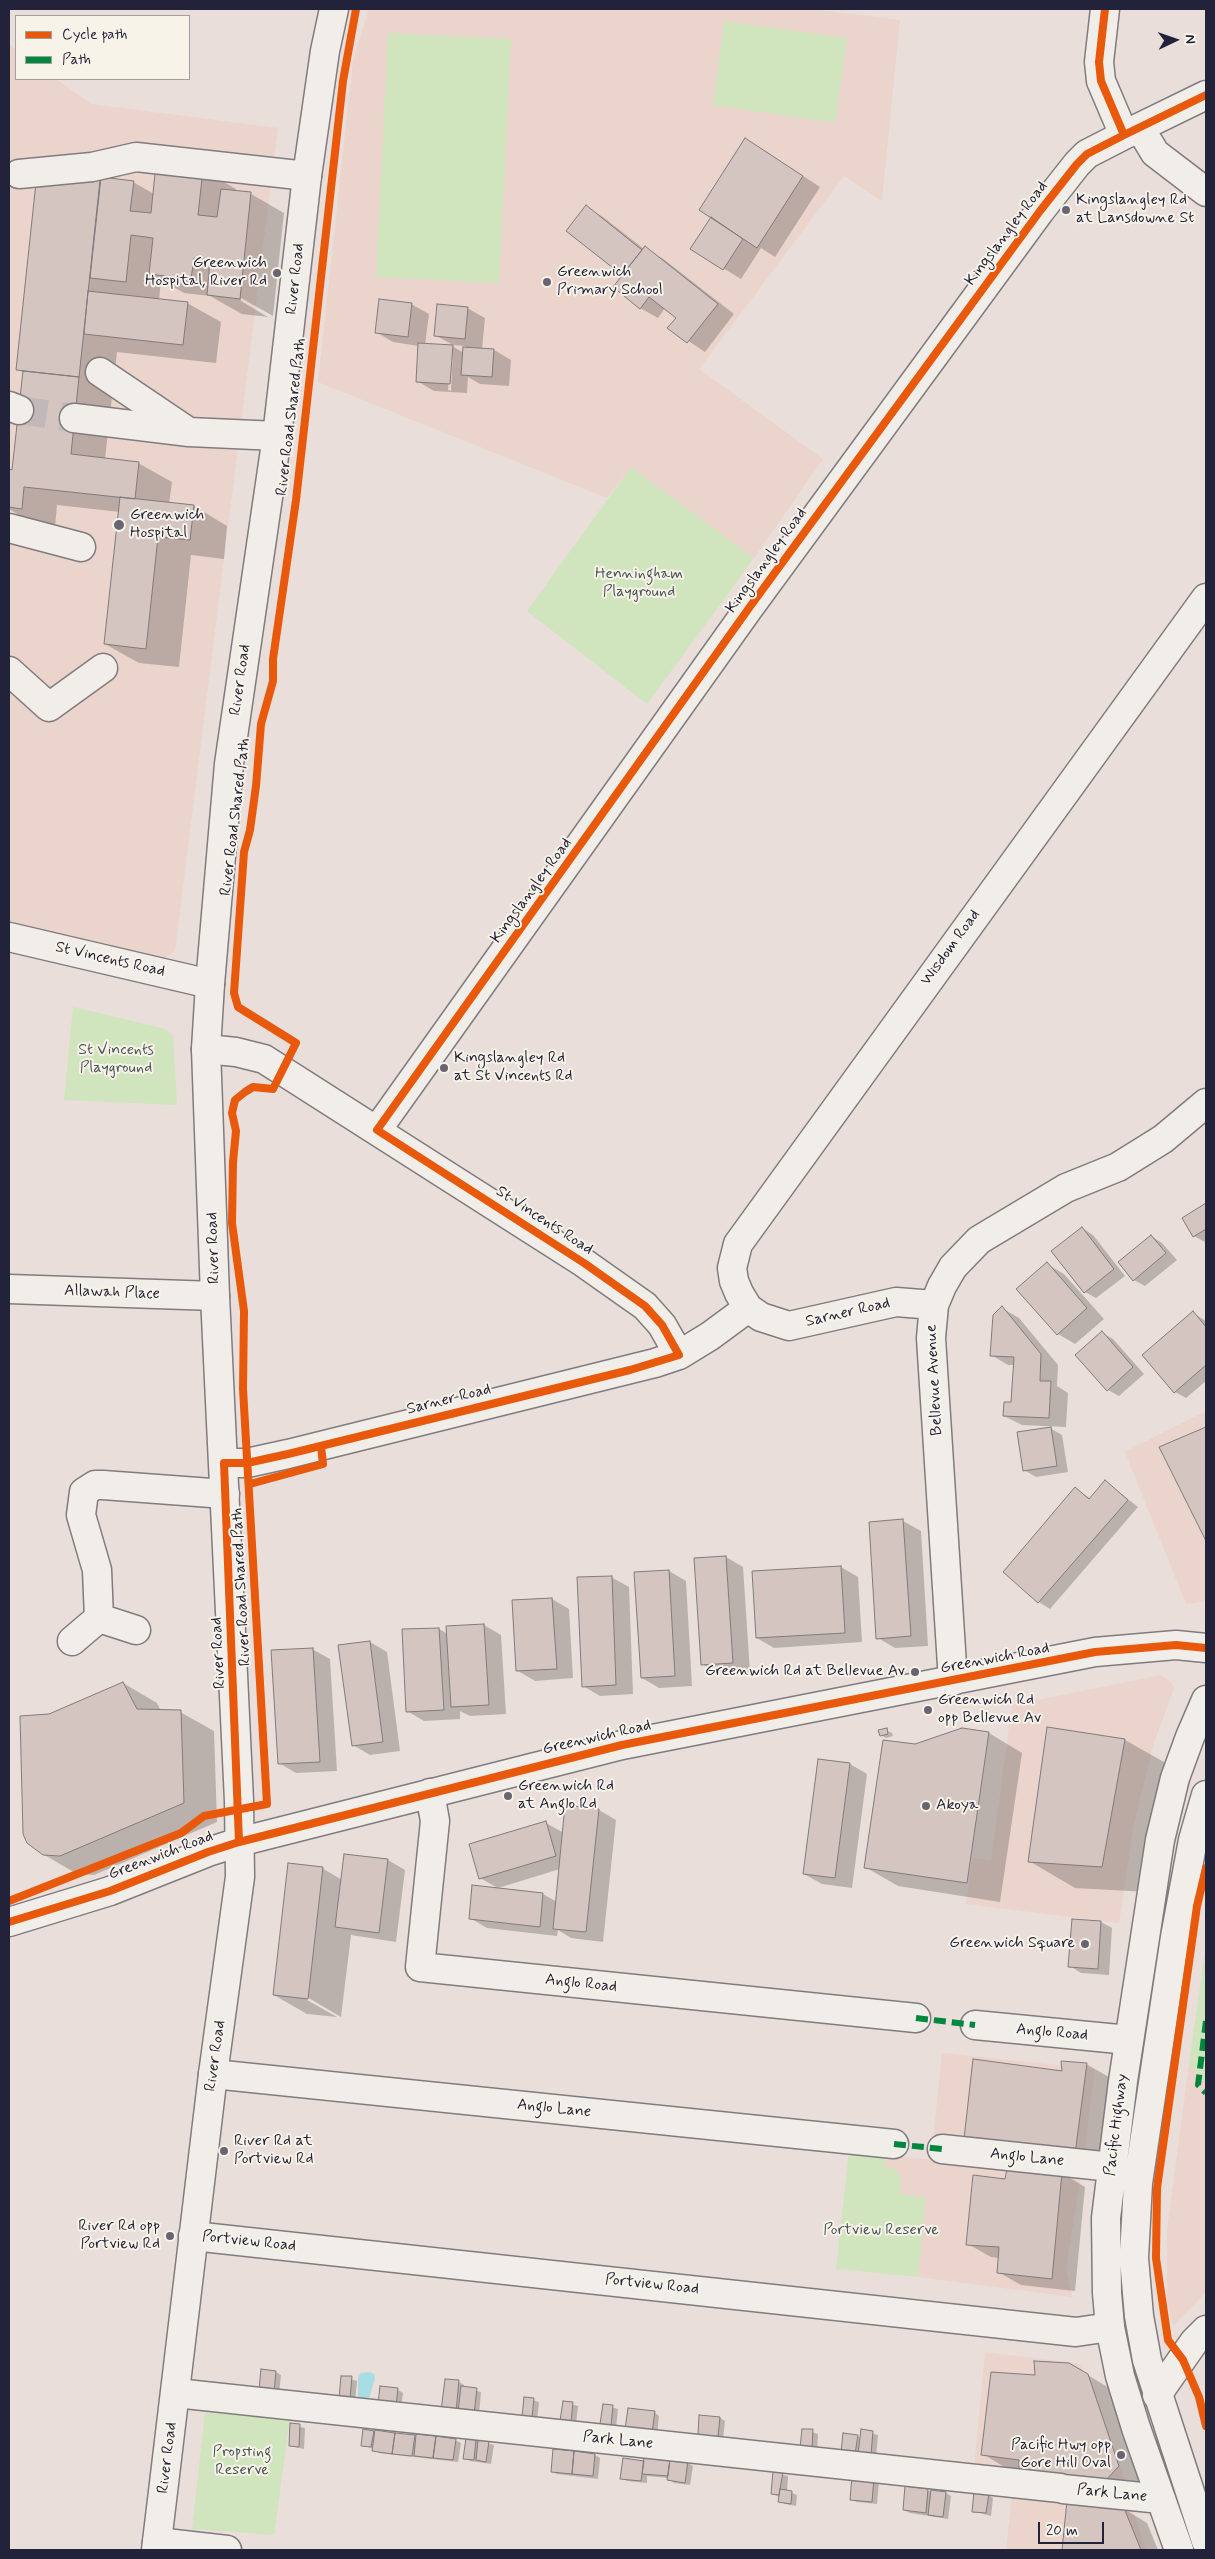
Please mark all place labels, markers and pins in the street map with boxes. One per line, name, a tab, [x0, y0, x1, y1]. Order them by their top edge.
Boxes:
place label: Kingslangley Rd at Lansdowne St	[1076, 191, 1194, 229]
marker: Kingslangley Rd at Lansdowne St	[1060, 204, 1072, 216]
place label: Greenwich Hospital, River Rd	[145, 254, 267, 292]
place label: Greenwich Primary School	[557, 263, 663, 301]
marker: Greenwich Hospital, River Rd	[271, 267, 283, 279]
marker: Greenwich Primary School	[541, 276, 553, 288]
place label: Greenwich Hospital	[130, 506, 204, 544]
marker: Greenwich Hospital	[112, 518, 126, 532]
place label: Kingslangley Rd at St Vincents Rd	[454, 1049, 573, 1087]
marker: Kingslangley Rd at St Vincents Rd	[438, 1062, 450, 1074]
place label: Greenwich Rd at Bellevue Av	[705, 1662, 905, 1682]
marker: Greenwich Rd at Bellevue Av	[909, 1666, 921, 1678]
place label: Greenwich Rd opp Bellevue Av	[938, 1691, 1041, 1729]
marker: Greenwich Rd opp Bellevue Av	[922, 1704, 934, 1716]
place label: Greenwich Rd at Anglo Rd	[518, 1777, 614, 1815]
marker: Greenwich Rd at Anglo Rd	[502, 1790, 514, 1802]
place label: Akoya	[936, 1796, 978, 1816]
marker: Akoya	[920, 1800, 932, 1812]
place label: Greenwich Square	[949, 1934, 1075, 1954]
marker: Greenwich Square	[1079, 1938, 1091, 1950]
place label: River Rd at Portview Rd	[234, 2132, 313, 2170]
marker: River Rd at Portview Rd	[218, 2145, 230, 2157]
place label: River Rd opp Portview Rd	[78, 2217, 160, 2255]
marker: River Rd opp Portview Rd	[164, 2230, 176, 2242]
place label: Pacific Hwy opp Gore Hill Oval	[1011, 2436, 1111, 2474]
marker: Pacific Hwy opp Gore Hill Oval	[1115, 2449, 1127, 2461]

